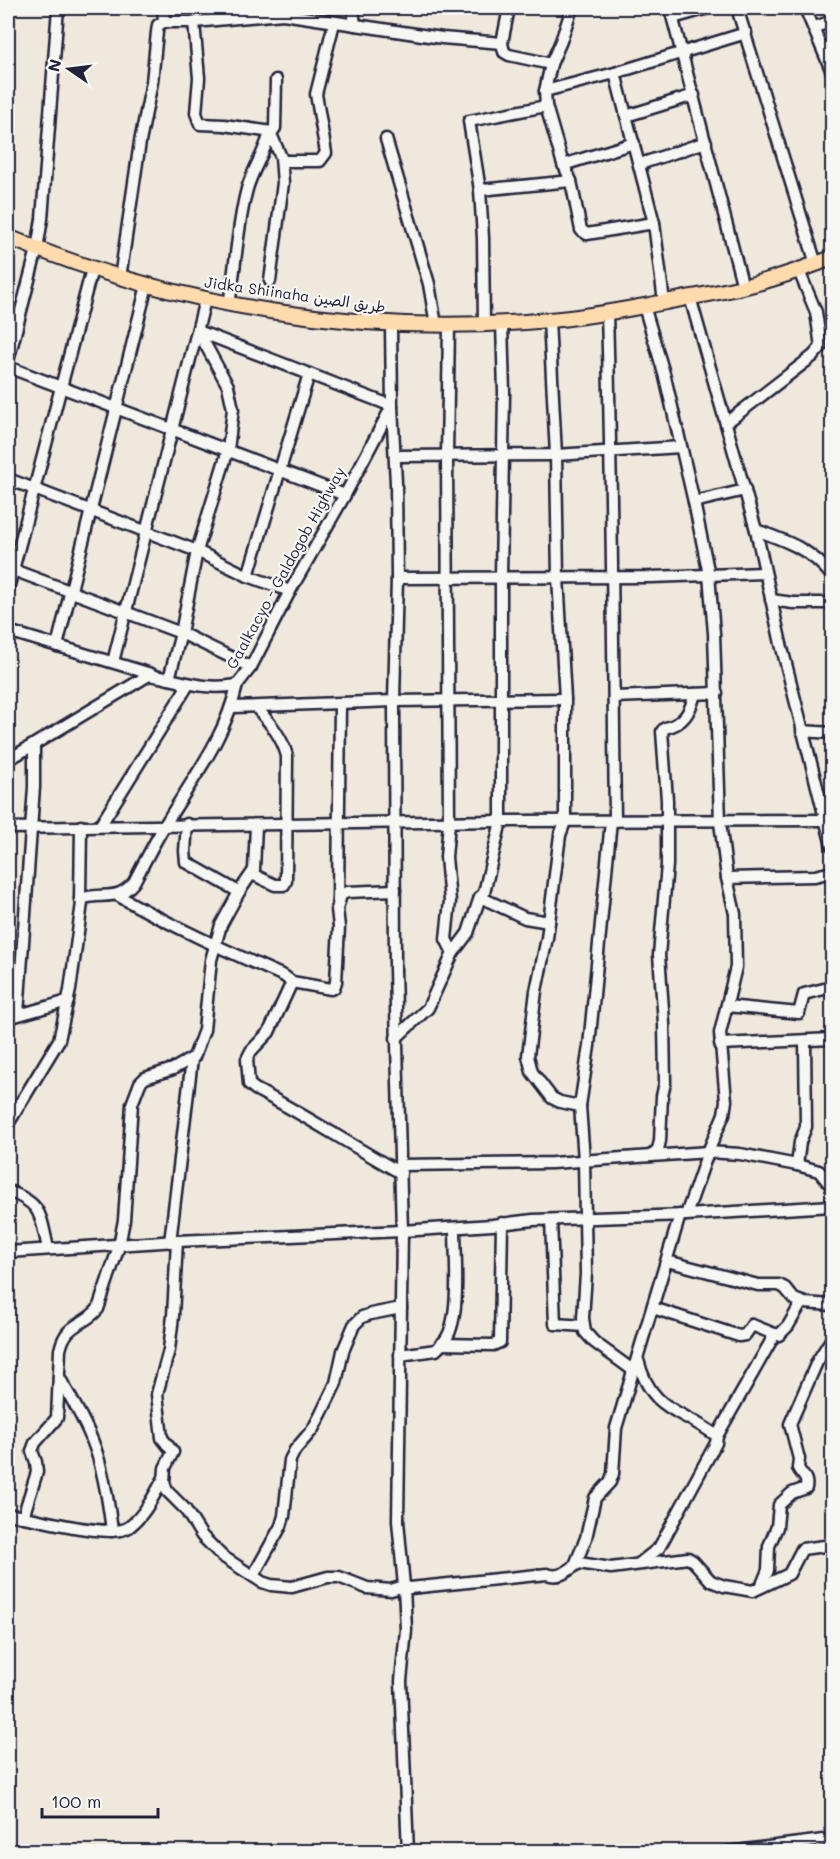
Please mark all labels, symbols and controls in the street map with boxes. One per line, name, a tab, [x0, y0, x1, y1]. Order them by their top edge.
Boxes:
north arrow	[39, 39, 99, 99]
text: N	[42, 57, 66, 74]
street label: Jidka Shiinaha طريق الصين	[203, 271, 387, 317]
street label: Gaalkacyo - Galdogob Highway	[221, 463, 349, 672]
scale bar	[42, 1781, 158, 1819]
text: 100 m	[51, 1789, 101, 1813]

